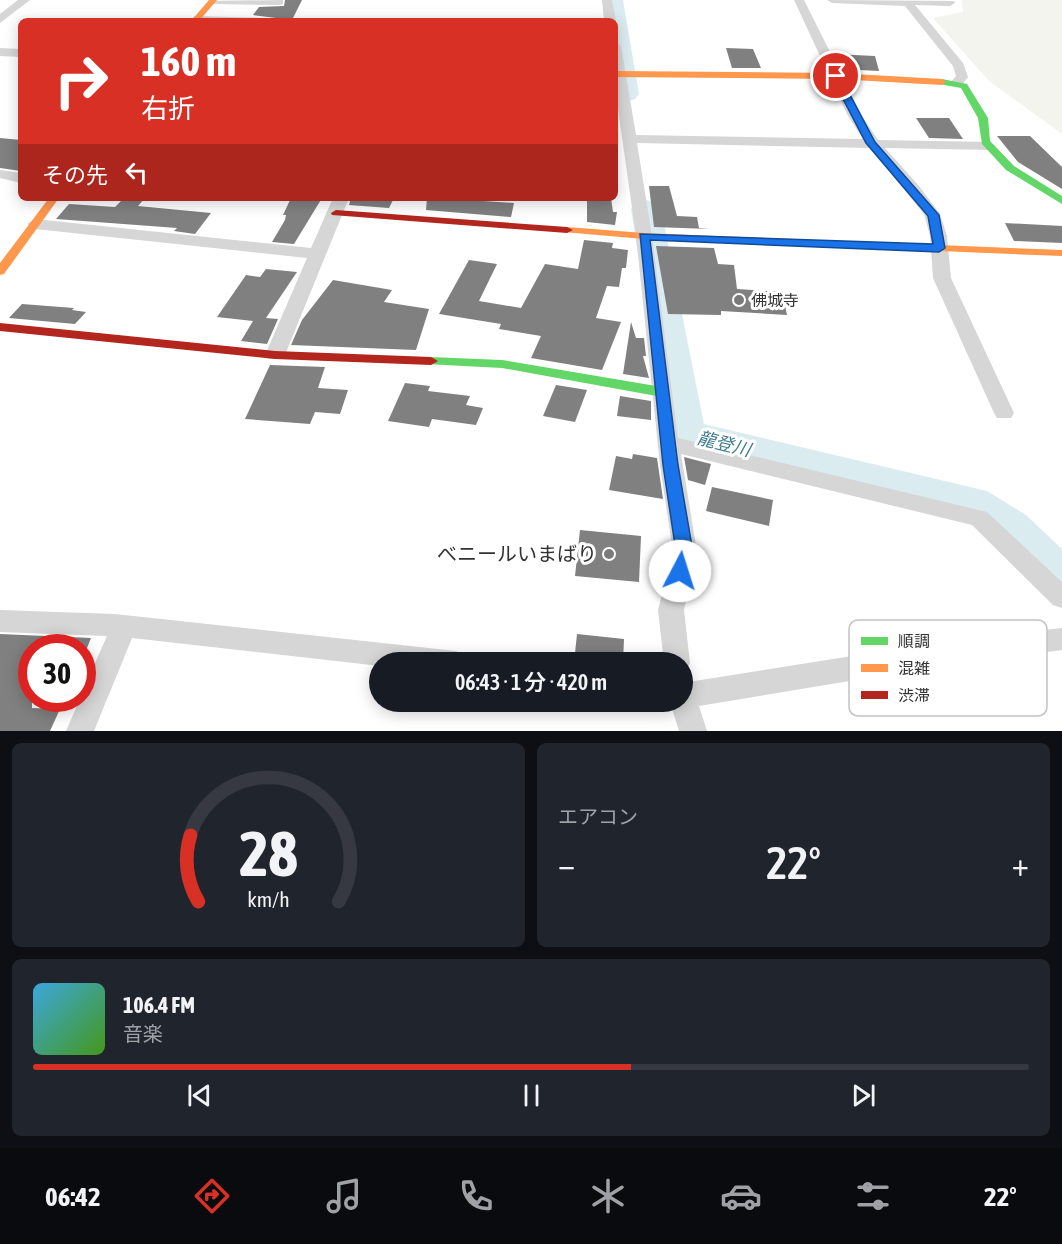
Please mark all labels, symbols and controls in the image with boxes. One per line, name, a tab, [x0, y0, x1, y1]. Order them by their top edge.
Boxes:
text: 160 m	[141, 37, 236, 85]
icon: right	[42, 42, 120, 120]
pin	[810, 50, 861, 101]
icon: arrive	[819, 59, 852, 92]
text: 右折	[141, 93, 195, 124]
icon: left	[120, 156, 153, 189]
text: その先	[42, 162, 108, 188]
place label: 佛城寺	[751, 291, 799, 309]
marker: 佛城寺	[732, 293, 746, 307]
water label: 龍登川	[695, 427, 755, 461]
position arrow	[648, 539, 712, 603]
place label: べニールいまばり	[437, 542, 597, 565]
marker: べニールいまばり	[602, 547, 616, 561]
legend	[849, 620, 1047, 716]
text: 順調	[898, 632, 930, 650]
speed limit sign: 30	[18, 634, 96, 712]
text: 混雑	[898, 659, 930, 677]
text: 06:43 · 1 分 · 420 m	[455, 669, 607, 695]
text: 渋滞	[898, 686, 930, 704]
text: エアコン	[558, 805, 638, 828]
text: 28	[239, 818, 298, 889]
text: 22°	[766, 837, 821, 889]
text: −	[558, 845, 575, 883]
text: +	[1012, 845, 1029, 883]
text: km/h	[247, 887, 290, 912]
text: 106.4 FM	[123, 992, 195, 1018]
text: 音楽	[123, 1022, 163, 1045]
icon: previous	[183, 1079, 216, 1112]
icon: pause	[515, 1079, 548, 1112]
icon: next	[847, 1079, 880, 1112]
icon: directions	[191, 1175, 233, 1217]
icon: music	[323, 1175, 365, 1217]
icon: phone	[455, 1175, 497, 1217]
icon: climate	[587, 1175, 629, 1217]
icon: car	[720, 1175, 762, 1217]
icon: filters	[852, 1175, 894, 1217]
text: 06:42	[45, 1181, 101, 1212]
text: 22°	[984, 1181, 1017, 1212]

